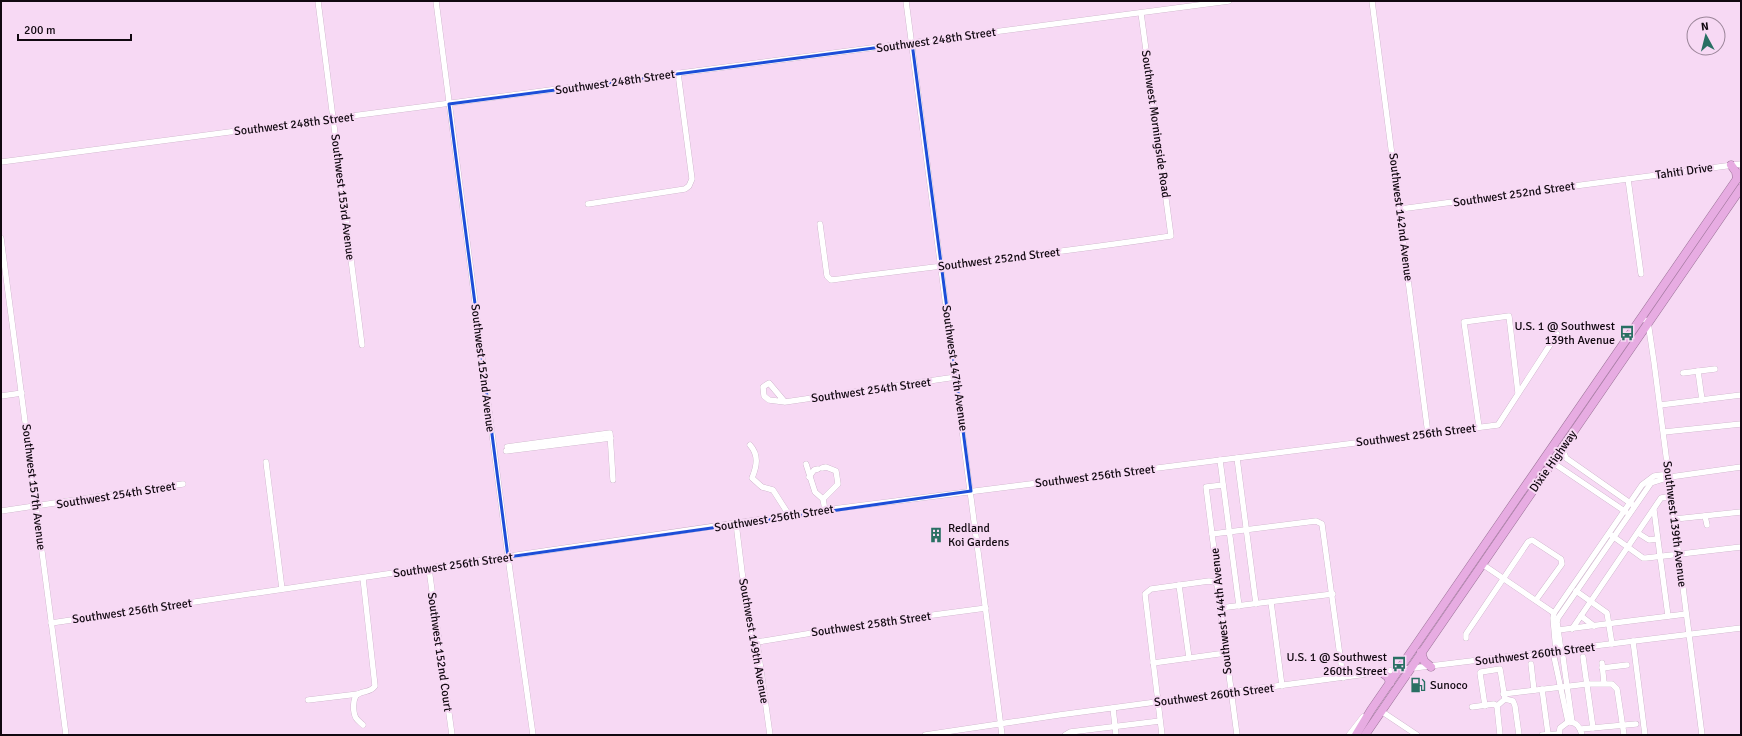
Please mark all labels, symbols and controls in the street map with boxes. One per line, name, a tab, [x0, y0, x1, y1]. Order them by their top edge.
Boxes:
scale bar	[18, 16, 131, 42]
north arrow	[1686, 16, 1726, 56]
text: N	[1700, 20, 1709, 33]
text: 200 m	[24, 23, 56, 38]
street label: Southwest 248th Street	[875, 25, 997, 56]
street label: Southwest Morningside Road	[1138, 49, 1173, 199]
street label: Southwest 248th Street	[554, 67, 676, 98]
street label: Southwest 248th Street	[233, 110, 355, 139]
street label: Southwest 153rd Avenue	[327, 133, 358, 261]
street label: Southwest 142nd Avenue	[1385, 152, 1416, 282]
street label: Tahiti Drive	[1654, 160, 1714, 183]
street label: Southwest 252nd Street	[1452, 179, 1576, 210]
street label: Southwest 252nd Street	[937, 245, 1061, 274]
street label: Southwest 152nd Avenue	[467, 303, 498, 433]
street label: Southwest 147th Avenue	[938, 304, 971, 432]
place label: U.S. 1 @ Southwest 139th Avenue	[1515, 319, 1615, 348]
bus stop icon: U.S. 1 @ Southwest 139th Avenue	[1618, 324, 1636, 342]
street label: Southwest 254th Street	[810, 375, 932, 406]
street label: Southwest 256th Street	[1355, 421, 1477, 450]
street label: Southwest 157th Avenue	[18, 423, 49, 551]
street label: Dixie Highway	[1526, 427, 1581, 495]
street label: Southwest 139th Avenue	[1659, 460, 1690, 588]
street label: Southwest 256th Street	[1034, 462, 1156, 491]
street label: Southwest 254th Street	[55, 479, 177, 512]
street label: Southwest 256th Street	[713, 502, 835, 535]
place label: Redland Koi Gardens	[948, 521, 1009, 550]
building icon: Redland Koi Gardens	[927, 526, 945, 544]
street label: Southwest 144th Avenue	[1207, 547, 1236, 675]
street label: Southwest 256th Street	[392, 550, 514, 581]
street label: Southwest 149th Avenue	[735, 577, 772, 705]
street label: Southwest 152nd Court	[424, 591, 455, 713]
street label: Southwest 256th Street	[71, 596, 193, 627]
street label: Southwest 258th Street	[810, 609, 932, 640]
street label: Southwest 260th Street	[1474, 640, 1596, 669]
place label: U.S. 1 @ Southwest 260th Street	[1287, 650, 1387, 679]
bus stop icon: U.S. 1 @ Southwest 260th Street	[1390, 655, 1408, 673]
fuel station icon: Sunoco	[1409, 676, 1427, 694]
place label: Sunoco	[1430, 678, 1468, 693]
street label: Southwest 260th Street	[1153, 681, 1275, 710]

